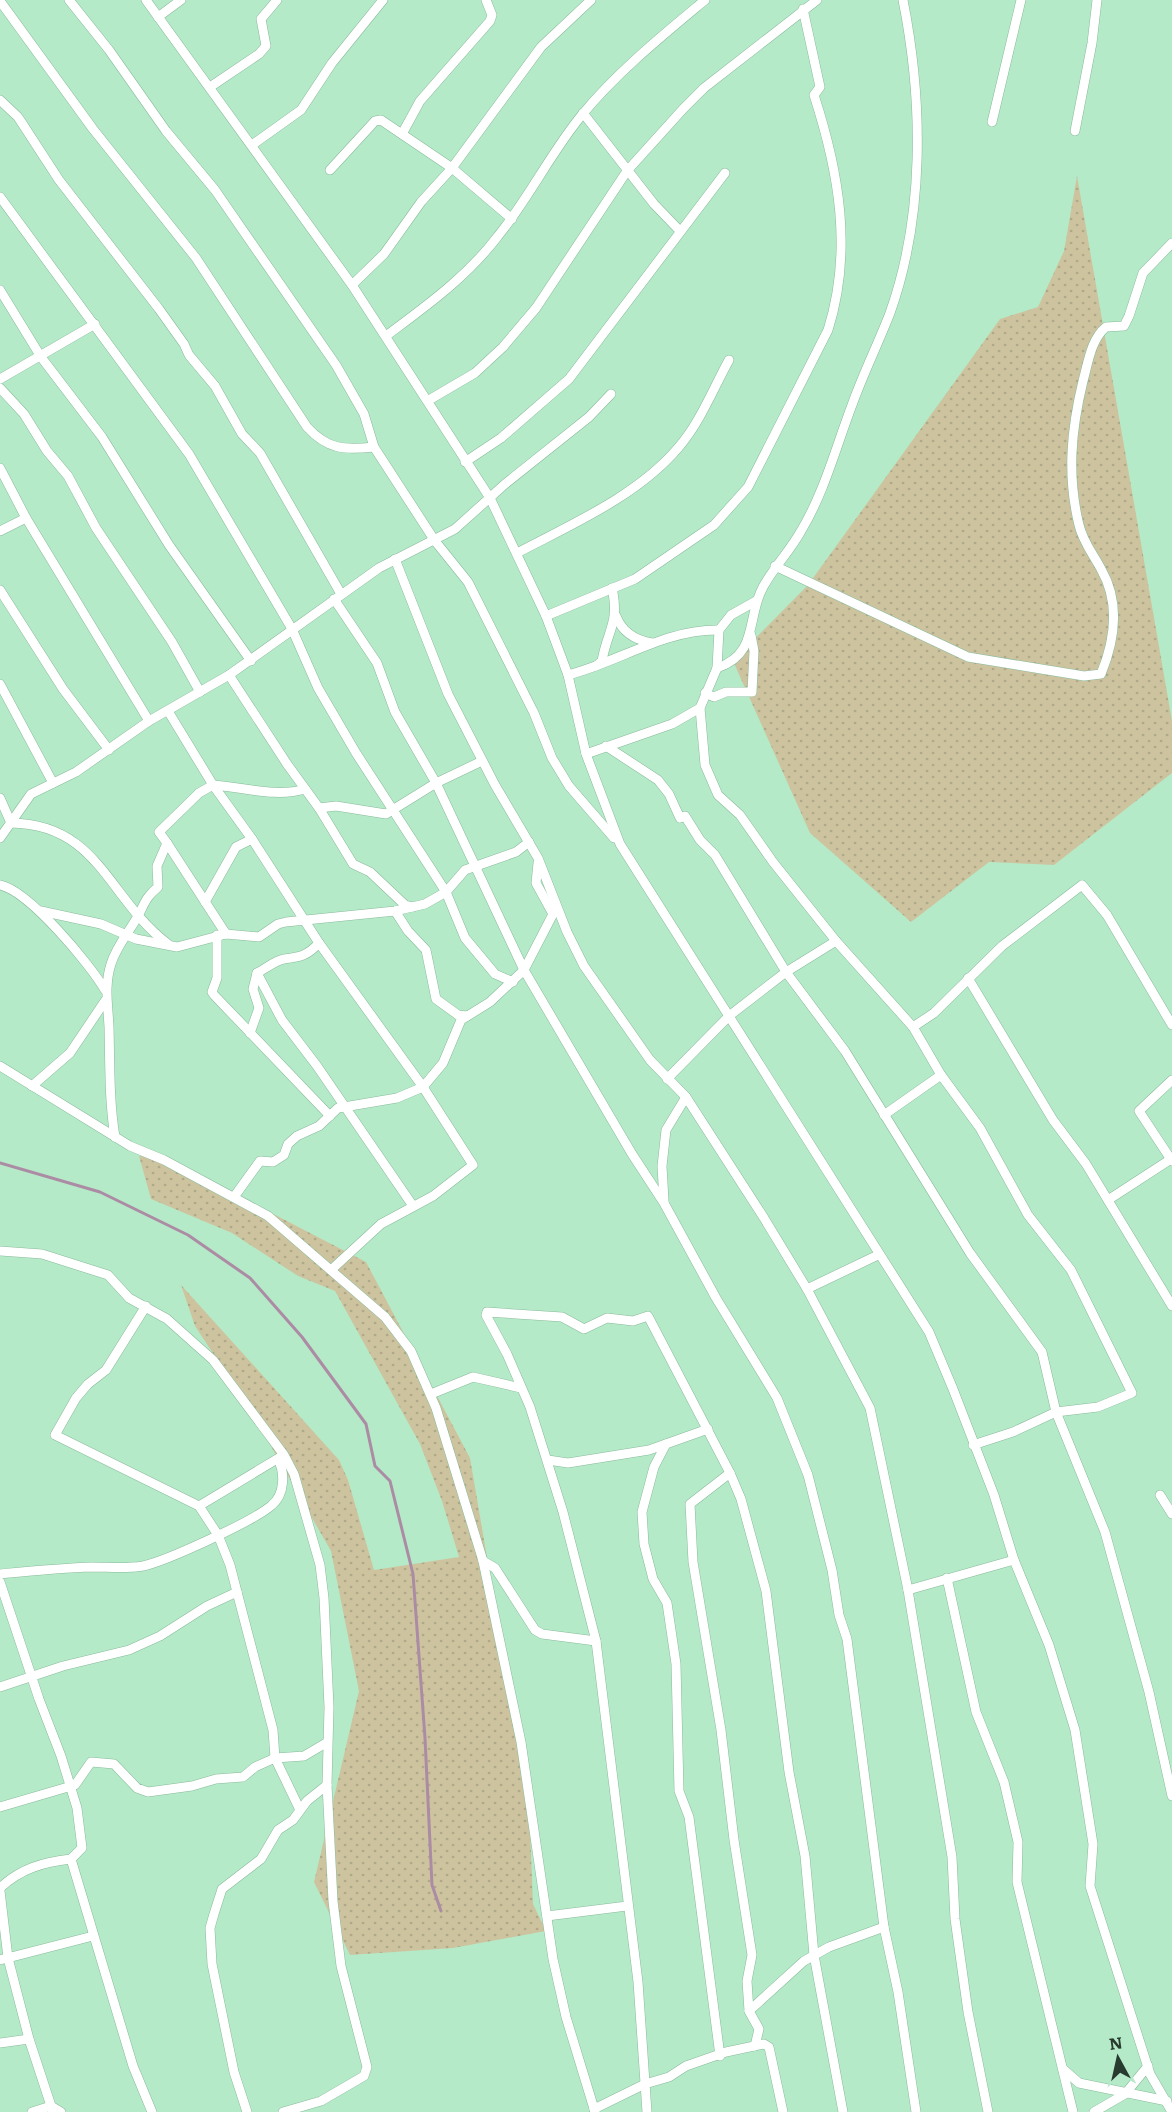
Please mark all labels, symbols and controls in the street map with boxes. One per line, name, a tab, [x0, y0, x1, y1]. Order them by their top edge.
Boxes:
north arrow	[1088, 2028, 1148, 2088]
text: N	[1107, 2029, 1124, 2055]

